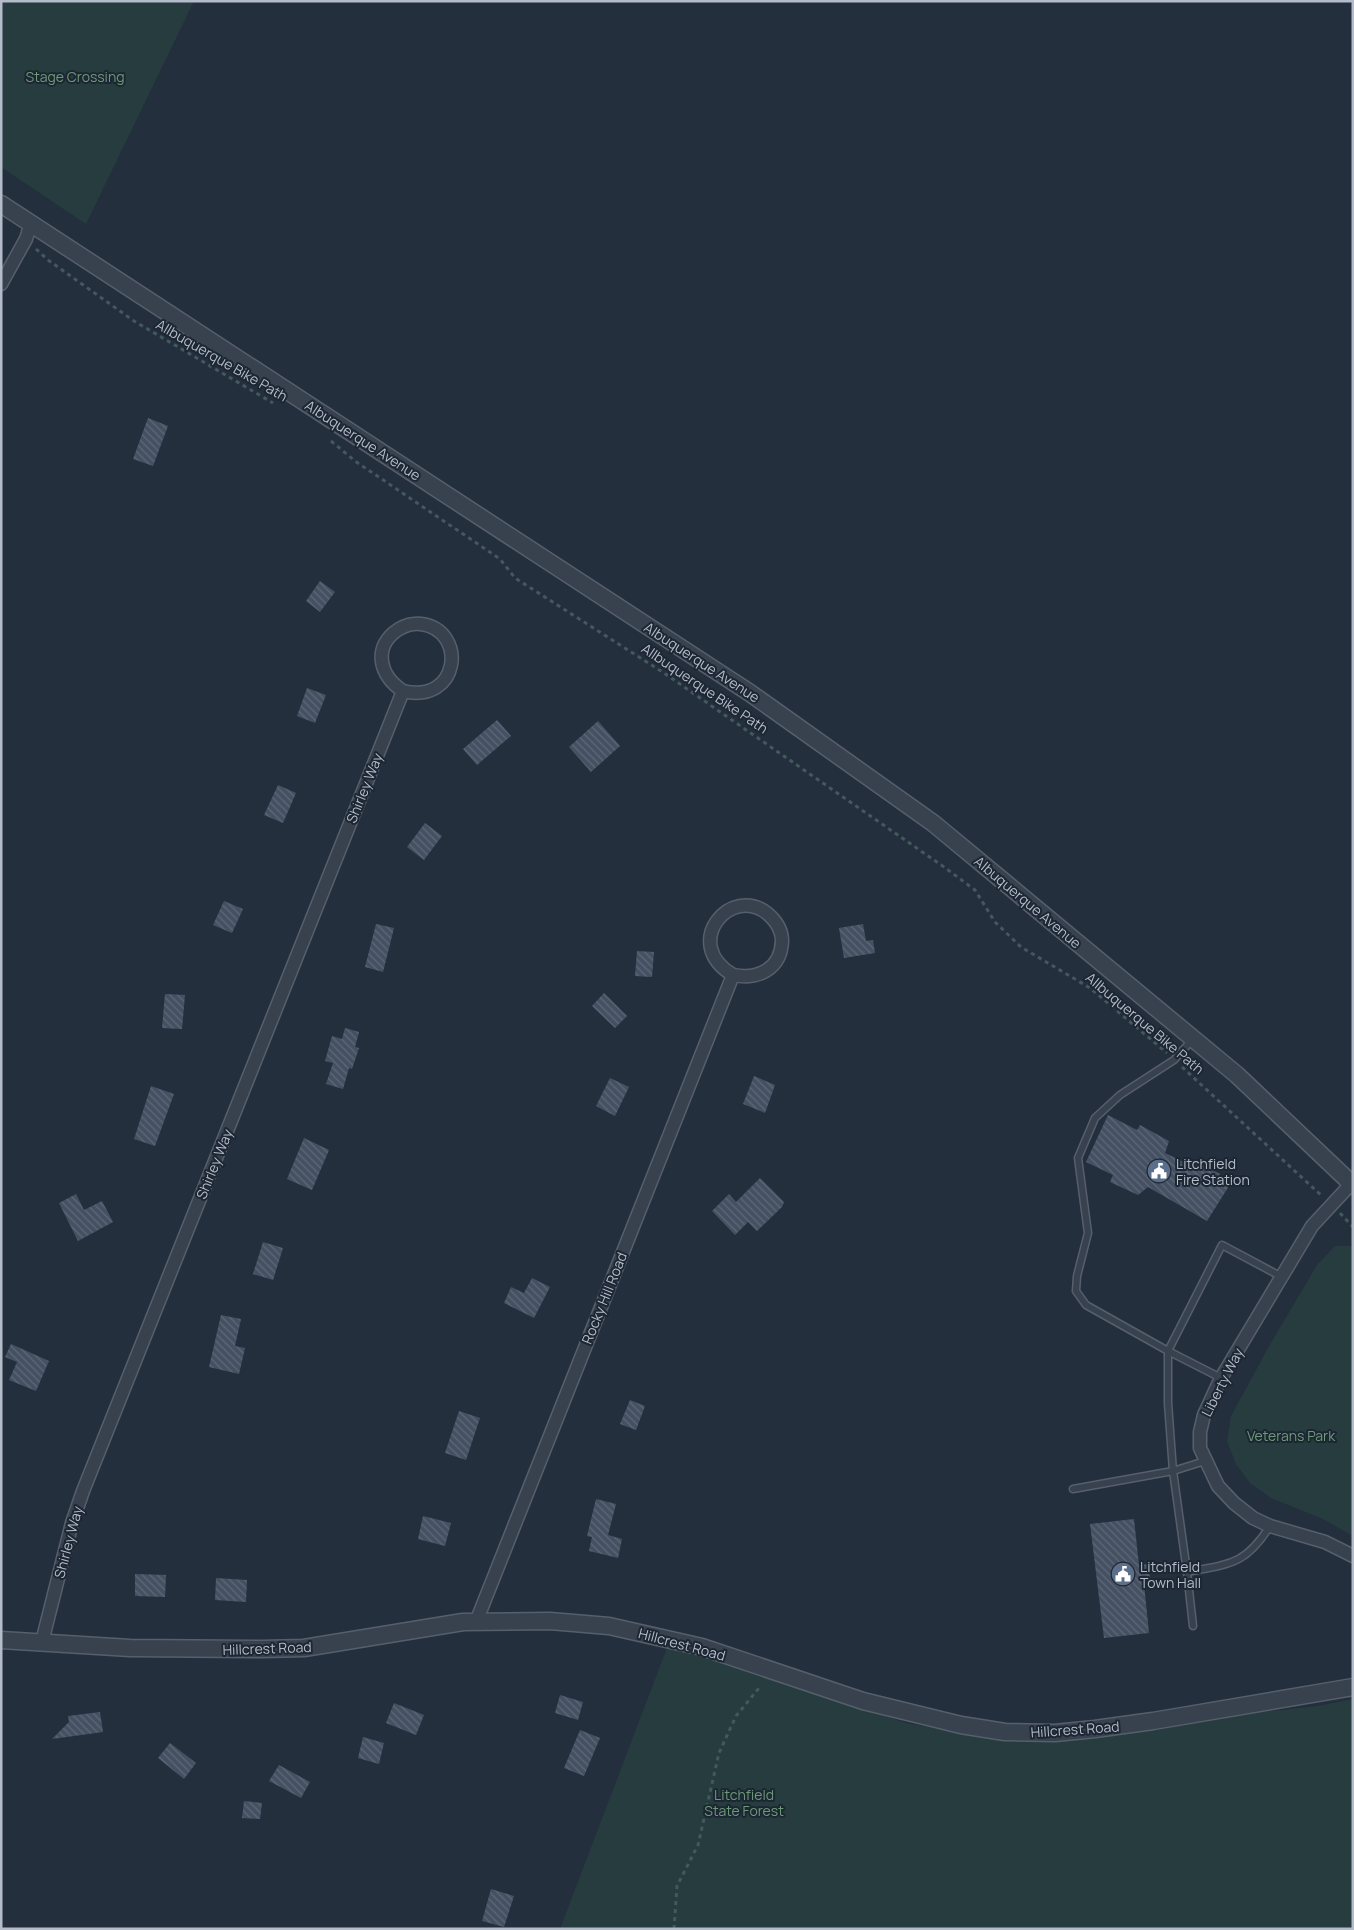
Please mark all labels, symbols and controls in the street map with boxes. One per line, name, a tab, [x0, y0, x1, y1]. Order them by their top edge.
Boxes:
park label: Stage Crossing	[26, 67, 125, 86]
street label: Allbuquerque Bike Path	[153, 315, 291, 405]
street label: Albuquerque Avenue	[302, 396, 424, 484]
street label: Albuquerque Avenue	[641, 618, 763, 706]
street label: Allbuquerque Bike Path	[638, 638, 772, 738]
street label: Shirley Way	[341, 750, 387, 826]
street label: Albuquerque Avenue	[971, 852, 1085, 952]
street label: Allbuquerque Bike Path	[1082, 968, 1208, 1078]
street label: Shirley Way	[191, 1126, 237, 1202]
place label: Litchfield Fire Station	[1176, 1154, 1250, 1189]
public building icon: Litchfield Fire Station	[1146, 1158, 1172, 1184]
street label: Rocky Hill Road	[577, 1249, 631, 1347]
street label: Liberty Way	[1197, 1344, 1248, 1420]
park label: Veterans Park	[1247, 1426, 1336, 1445]
street label: Shirley Way	[49, 1503, 87, 1580]
place label: Litchfield Town Hall	[1140, 1557, 1201, 1592]
public building icon: Litchfield Town Hall	[1110, 1561, 1136, 1587]
street label: Hillcrest Road	[636, 1623, 728, 1665]
street label: Hillcrest Road	[222, 1637, 312, 1659]
street label: Hillcrest Road	[1030, 1716, 1120, 1742]
park label: Litchfield State Forest	[704, 1785, 784, 1820]

